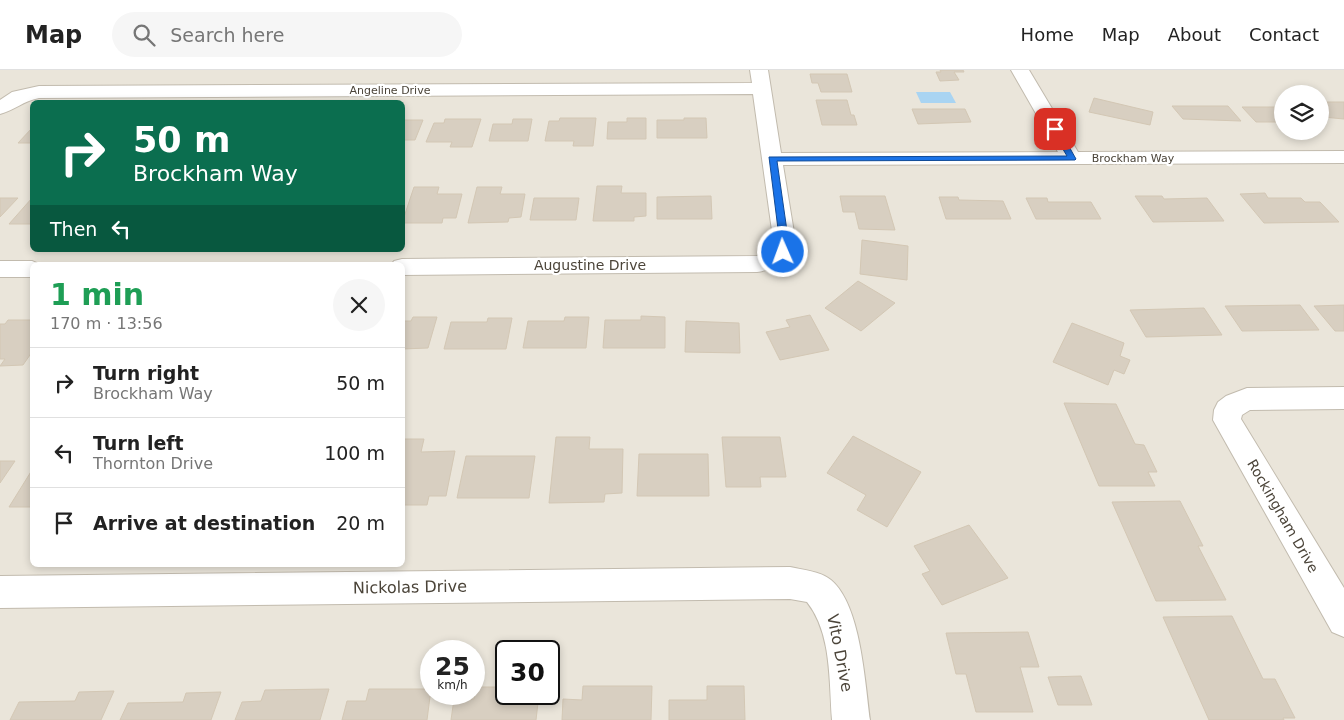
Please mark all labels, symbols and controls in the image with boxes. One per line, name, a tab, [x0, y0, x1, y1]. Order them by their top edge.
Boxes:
search box	[112, 12, 462, 57]
text: Map	[25, 21, 82, 49]
icon: search	[130, 21, 158, 49]
text: Search here	[170, 24, 284, 46]
text: Home	[1021, 24, 1074, 45]
text: Map	[1102, 24, 1140, 45]
text: About	[1168, 24, 1221, 45]
text: Contact	[1249, 24, 1319, 45]
street label: Angeline Drive	[350, 84, 431, 97]
map controls	[1274, 85, 1329, 140]
button: layers	[1274, 85, 1329, 140]
pin	[1034, 108, 1076, 150]
icon: arrive	[1041, 115, 1069, 143]
icon: right	[50, 120, 115, 185]
text: 50 m	[133, 120, 230, 160]
street label: Brockham Way	[1092, 152, 1175, 165]
text: Brockham Way	[133, 161, 298, 186]
icon: left	[107, 215, 135, 243]
text: Then	[50, 218, 97, 240]
position arrow	[756, 225, 808, 277]
street label: Augustine Drive	[534, 257, 646, 273]
text: 1 min	[50, 277, 144, 312]
button: close	[333, 279, 385, 331]
text: 170 m · 13:56	[50, 314, 163, 333]
text: Turn right	[93, 362, 199, 384]
icon: right	[50, 369, 78, 397]
text: 50 m	[336, 372, 385, 394]
text: Brockham Way	[93, 384, 213, 403]
text: Turn left	[93, 432, 184, 454]
icon: left	[50, 439, 78, 467]
text: 100 m	[324, 442, 385, 464]
text: Thornton Drive	[93, 454, 213, 473]
street label: Rockingham Drive	[1244, 457, 1322, 575]
icon: arrive	[50, 509, 78, 537]
text: Arrive at destination	[93, 512, 315, 534]
text: 20 m	[336, 512, 385, 534]
street label: Nickolas Drive	[353, 577, 467, 597]
street label: Vito Drive	[823, 612, 857, 694]
speed limit sign: 30	[495, 640, 560, 705]
text: 25	[435, 652, 470, 681]
text: km/h	[437, 678, 468, 692]

